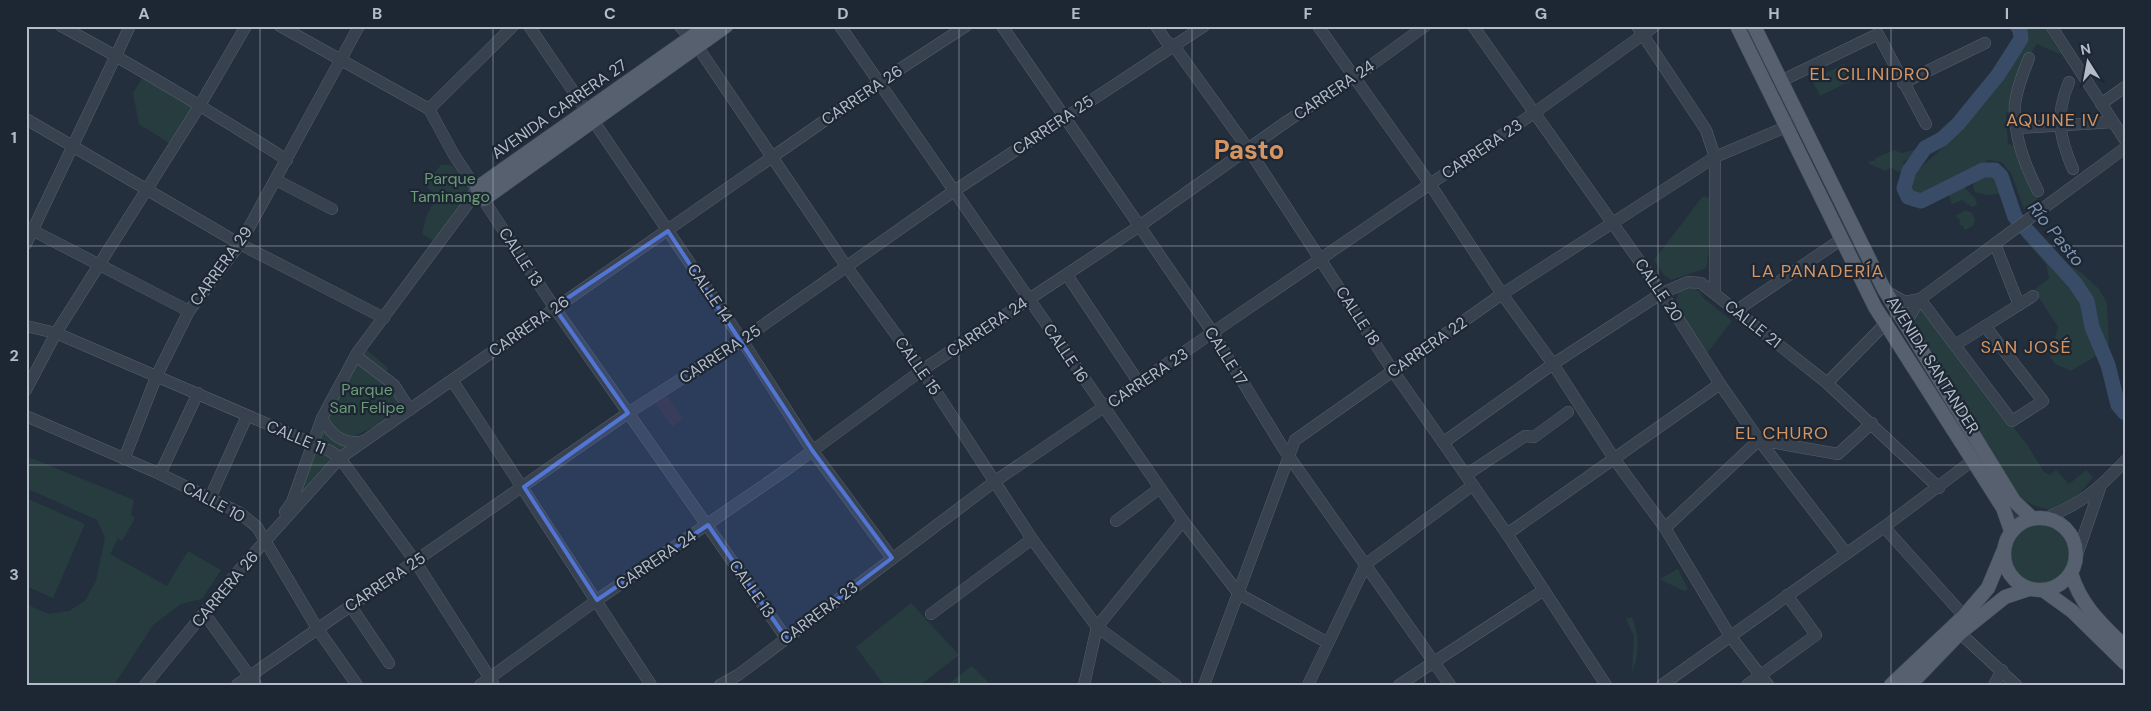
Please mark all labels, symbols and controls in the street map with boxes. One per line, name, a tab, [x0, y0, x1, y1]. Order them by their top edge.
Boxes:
text: A	[138, 3, 150, 24]
text: B	[372, 3, 382, 24]
text: C	[604, 3, 616, 24]
text: D	[837, 3, 849, 24]
text: E	[1071, 3, 1081, 24]
text: F	[1304, 3, 1313, 24]
text: G	[1535, 3, 1547, 24]
text: H	[1768, 3, 1780, 24]
text: I	[2005, 3, 2009, 24]
north arrow	[2064, 38, 2114, 88]
text: N	[2079, 39, 2092, 59]
street label: AVENIDA CARRERA 27	[487, 54, 631, 164]
street label: CARRERA 24	[1290, 55, 1379, 125]
street label: CARRERA 26	[817, 60, 907, 130]
district label: EL CILINIDRO	[1810, 62, 1930, 86]
street label: CARRERA 25	[1008, 90, 1098, 160]
district label: AQUINE IV	[2006, 108, 2100, 132]
street label: CARRERA 23	[1438, 114, 1526, 184]
text: 1	[11, 127, 17, 148]
district label: Pasto	[1214, 133, 1284, 167]
park label: Parque Taminango	[410, 168, 490, 207]
water label: Río Pasto	[2022, 196, 2090, 272]
street label: CARRERA 29	[185, 222, 257, 310]
street label: CALLE 13	[494, 223, 548, 291]
street label: CALLE 20	[1630, 254, 1688, 326]
street label: CALLE 14	[683, 259, 738, 327]
district label: LA PANADERÍA	[1752, 259, 1884, 283]
street label: CALLE 18	[1331, 282, 1385, 350]
street label: CARRERA 26	[485, 291, 573, 361]
street label: CARRERA 24	[943, 292, 1032, 362]
street label: AVENIDA SANTANDER	[1882, 292, 1984, 438]
street label: CALLE 21	[1720, 295, 1786, 353]
street label: CARRERA 22	[1383, 312, 1471, 382]
street label: CALLE 16	[1039, 319, 1093, 387]
street label: CARRERA 25	[675, 320, 765, 388]
street label: CALLE 17	[1200, 323, 1252, 389]
street label: CALLE 15	[890, 333, 946, 399]
district label: SAN JOSÉ	[1980, 335, 2072, 359]
street label: CARRERA 23	[1104, 343, 1192, 413]
text: 2	[9, 345, 19, 366]
park label: Parque San Felipe	[329, 379, 405, 418]
street label: CALLE 11	[263, 415, 329, 459]
district label: EL CHURO	[1735, 421, 1829, 445]
street label: CALLE 10	[179, 477, 249, 527]
street label: CARRERA 24	[612, 525, 701, 595]
street label: CARRERA 26	[187, 546, 263, 632]
street label: CARRERA 25	[340, 547, 430, 617]
street label: CALLE 13	[724, 556, 780, 622]
text: 3	[9, 564, 19, 585]
street label: CARRERA 23	[776, 577, 862, 649]

